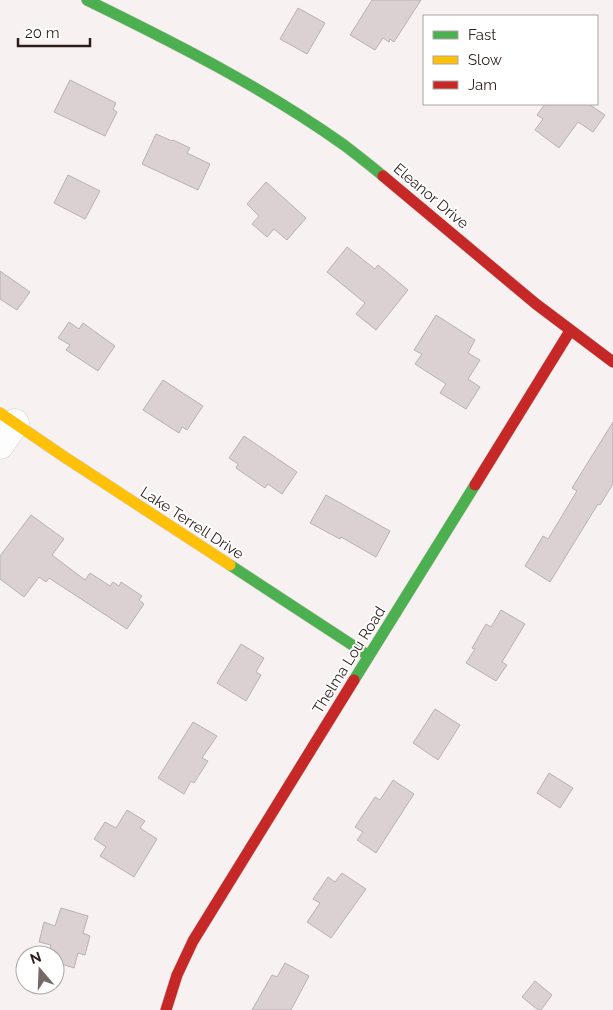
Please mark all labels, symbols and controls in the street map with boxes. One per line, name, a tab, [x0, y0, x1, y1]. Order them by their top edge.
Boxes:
scale bar	[18, 15, 90, 47]
legend	[423, 15, 598, 105]
text: 20 m	[25, 24, 60, 42]
text: Fast	[468, 26, 496, 44]
text: Slow	[468, 51, 502, 69]
text: Jam	[468, 76, 497, 94]
street label: Eleanor Drive	[390, 159, 472, 233]
street label: Lake Terrell Drive	[137, 483, 247, 563]
street label: Thelma Lou Road	[309, 603, 389, 717]
north arrow	[15, 945, 65, 995]
text: N	[28, 948, 43, 967]

